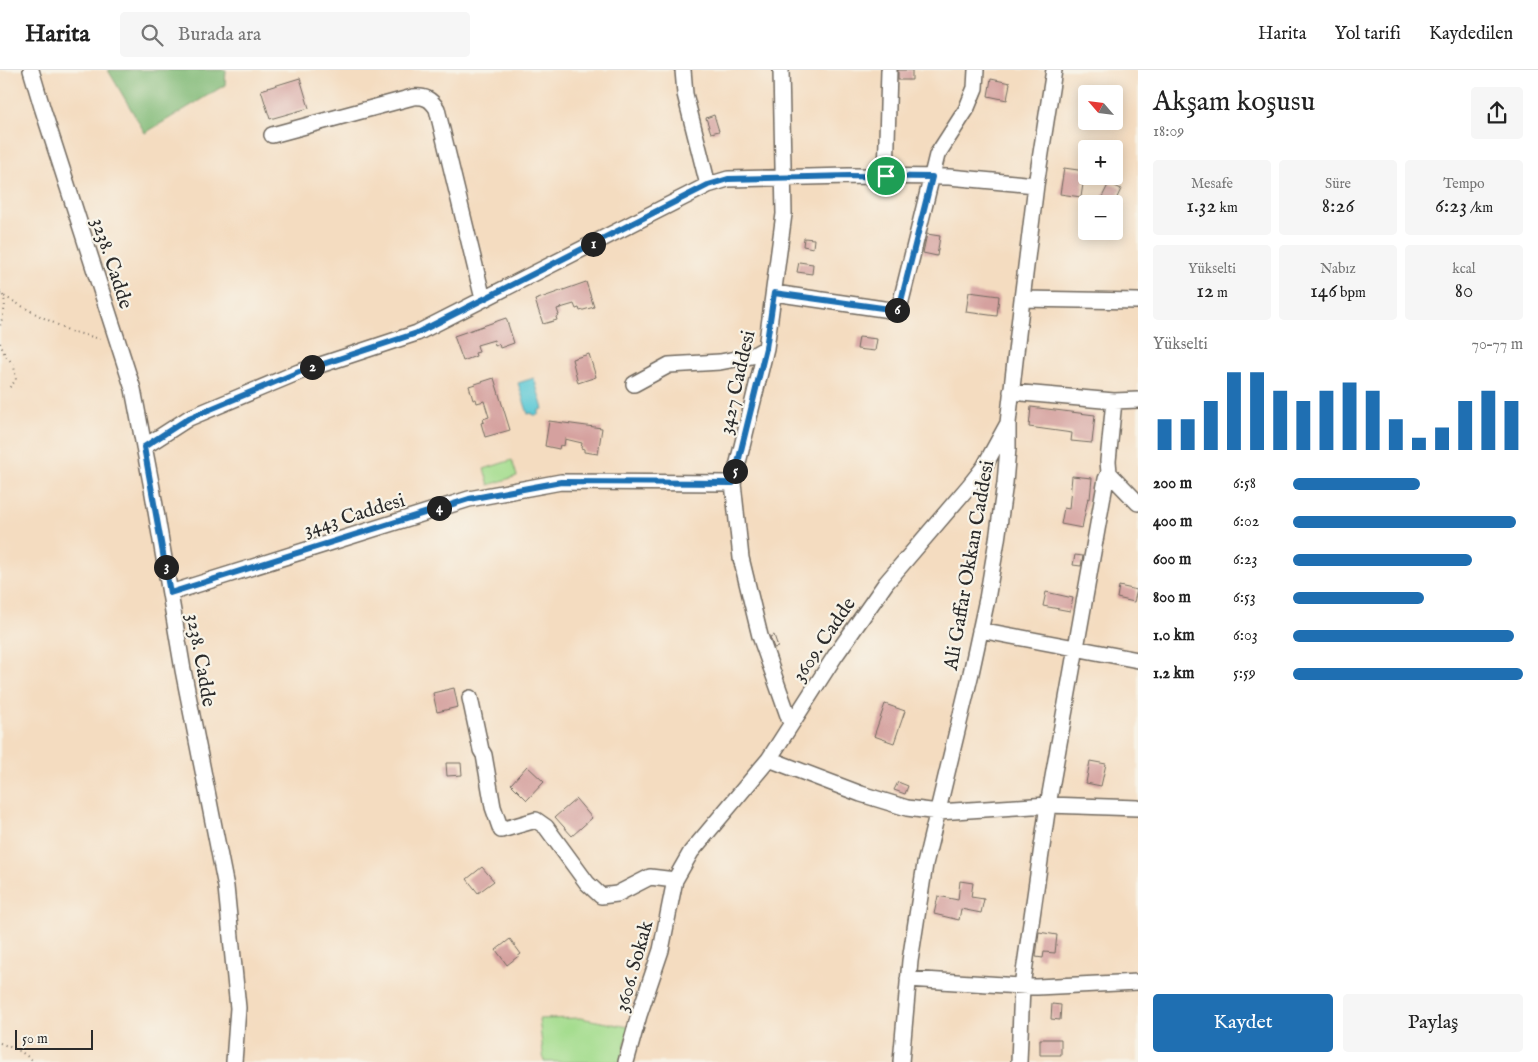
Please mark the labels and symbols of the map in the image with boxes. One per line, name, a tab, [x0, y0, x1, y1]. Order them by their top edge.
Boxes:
north arrow	[1078, 85, 1122, 130]
pin	[865, 155, 907, 197]
street label: 3238. Cadde	[85, 215, 138, 312]
pin: 1	[580, 232, 606, 256]
pin: 6	[884, 298, 910, 322]
street label: 3427 Caddesi	[713, 328, 762, 437]
pin: 2	[300, 354, 324, 380]
pin: 5	[722, 458, 748, 484]
street label: Ali Gaffar Okkan Caddesi	[939, 458, 1000, 673]
street label: 3443 Caddesi	[301, 488, 408, 543]
pin: 4	[426, 496, 452, 520]
pin: 3	[154, 554, 178, 580]
street label: 3609. Cadde	[787, 593, 862, 687]
street label: 3238. Cadde	[180, 612, 221, 709]
street label: 3606. Sokak	[609, 918, 659, 1015]
scale bar	[15, 1027, 92, 1050]

